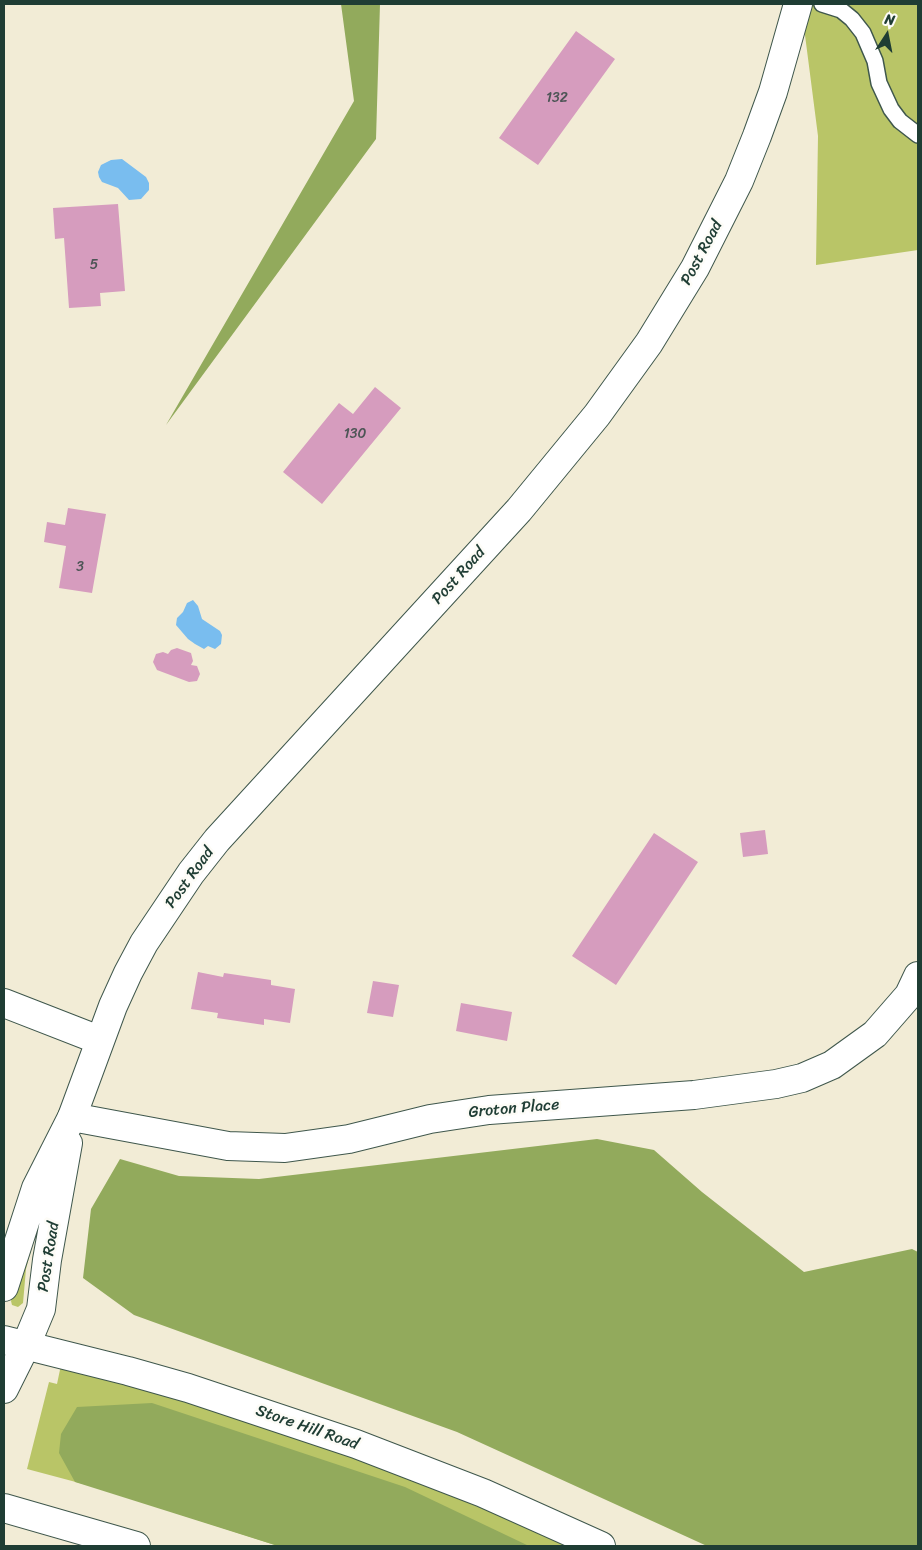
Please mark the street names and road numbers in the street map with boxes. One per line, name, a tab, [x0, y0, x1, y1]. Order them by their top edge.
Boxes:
street label: Post Road	[677, 217, 727, 289]
street label: Post Road	[428, 543, 490, 609]
street label: Post Road	[161, 844, 219, 912]
street label: Groton Place	[468, 1095, 560, 1123]
street label: Post Road	[34, 1221, 64, 1293]
street label: Store Hill Road	[253, 1401, 361, 1455]

